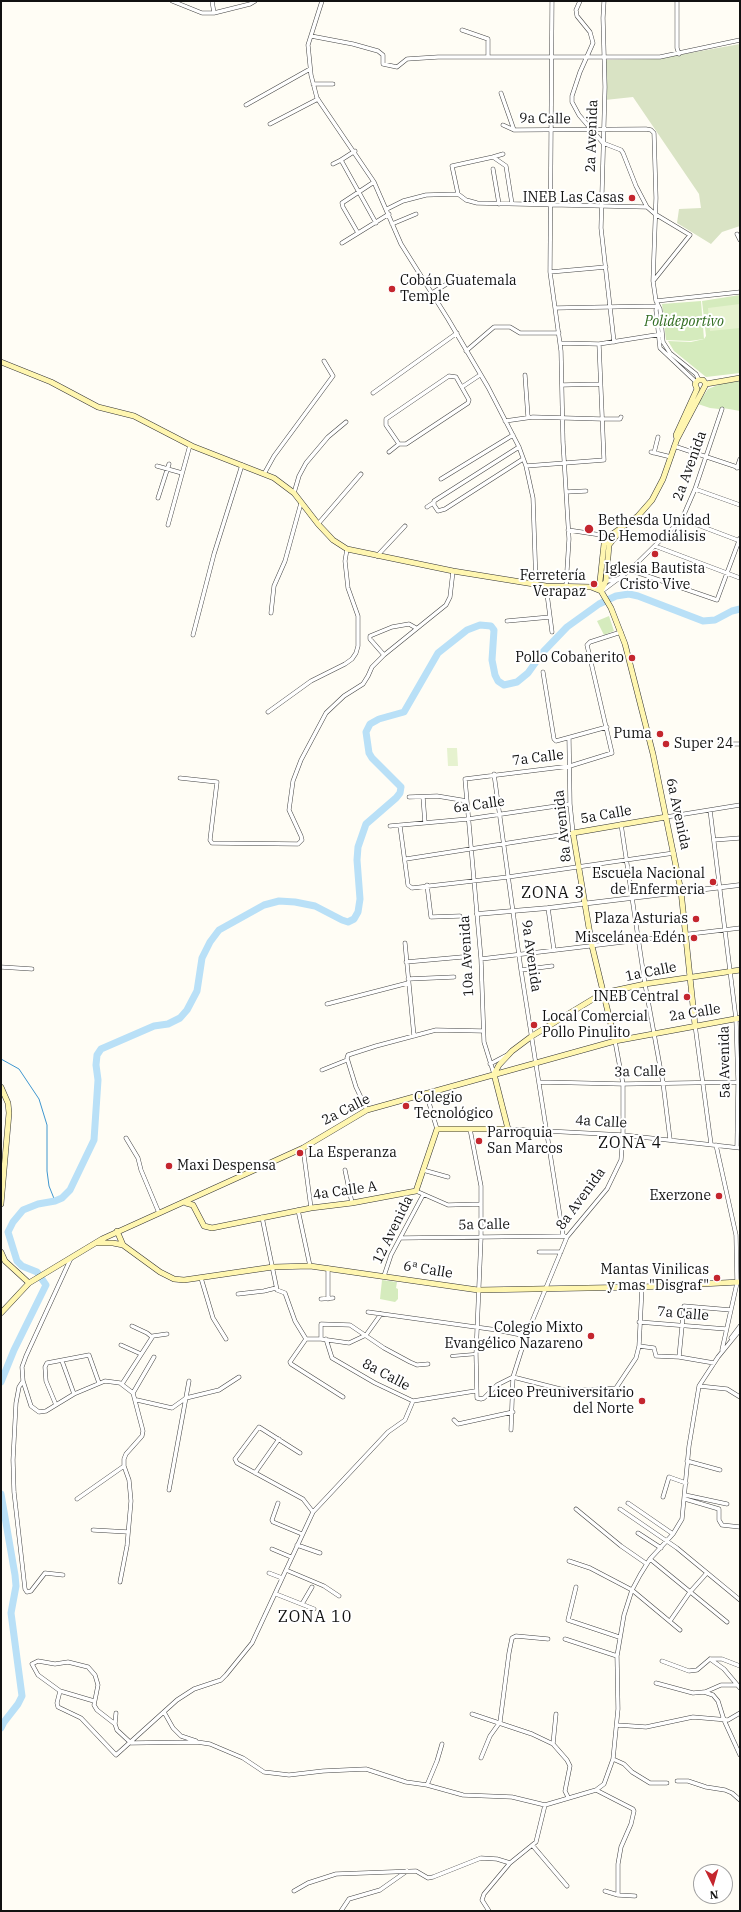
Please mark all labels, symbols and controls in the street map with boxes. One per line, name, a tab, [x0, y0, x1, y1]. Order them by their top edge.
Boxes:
street label: 2a Avenida	[582, 99, 602, 173]
street label: 9a Calle	[519, 110, 571, 128]
place label: INEB Las Casas	[523, 190, 624, 206]
marker: INEB Las Casas	[627, 193, 637, 203]
place label: Cobán Guatemala Temple	[400, 273, 517, 306]
marker: Cobán Guatemala Temple	[387, 284, 397, 294]
park label: Polideportivo	[644, 314, 724, 330]
street label: 2a Avenida	[670, 429, 710, 503]
place label: Bethesda Unidad De Hemodiálisis	[598, 513, 711, 546]
marker: Bethesda Unidad De Hemodiálisis	[583, 523, 595, 535]
marker: Iglesia Bautista Cristo Vive	[650, 549, 660, 559]
place label: Iglesia Bautista Cristo Vive	[605, 561, 705, 594]
place label: Ferretería Verapaz	[520, 568, 586, 600]
marker: Ferretería Verapaz	[589, 579, 599, 589]
place label: Pollo Cobanerito	[515, 650, 624, 666]
marker: Pollo Cobanerito	[627, 653, 637, 663]
place label: Puma	[614, 726, 652, 742]
marker: Puma	[655, 729, 665, 739]
place label: Super 24	[674, 736, 733, 752]
marker: Super 24	[661, 739, 671, 749]
street label: 7a Calle	[511, 747, 565, 769]
street label: 6a Avenida	[662, 777, 694, 851]
street label: 8a Avenida	[551, 789, 575, 863]
street label: 6a Calle	[452, 793, 506, 817]
street label: 5a Calle	[579, 802, 633, 828]
place label: Escuela Nacional de Enfermeria	[592, 866, 705, 898]
marker: Escuela Nacional de Enfermeria	[708, 877, 718, 887]
district label: ZONA 3	[521, 883, 585, 903]
place label: Plaza Asturias	[594, 911, 688, 927]
marker: Plaza Asturias	[691, 914, 701, 924]
street label: 10a Avenida	[456, 915, 478, 997]
street label: 9a Avenida	[518, 919, 544, 993]
place label: Miscelánea Edén	[575, 930, 686, 946]
marker: Miscelánea Edén	[689, 933, 699, 943]
street label: 1a Calle	[624, 959, 678, 985]
place label: INEB Central	[593, 989, 679, 1005]
marker: INEB Central	[682, 992, 692, 1002]
street label: 2a Calle	[668, 1001, 722, 1025]
place label: Local Comercial Pollo Pinulito	[542, 1009, 648, 1042]
marker: Local Comercial Pollo Pinulito	[529, 1020, 539, 1030]
street label: 5a Avenida	[716, 1025, 734, 1099]
street label: 3a Calle	[614, 1063, 666, 1081]
place label: Colegio Tecnológico	[414, 1090, 493, 1122]
street label: 2a Calle	[319, 1091, 373, 1129]
marker: Colegio Tecnológico	[401, 1101, 411, 1111]
street label: 4a Calle	[575, 1112, 627, 1132]
place label: Parroquia San Marcos	[487, 1125, 563, 1158]
district label: ZONA 4	[598, 1133, 662, 1153]
marker: Parroquia San Marcos	[474, 1136, 484, 1146]
place label: La Esperanza	[308, 1145, 397, 1161]
marker: La Esperanza	[295, 1148, 305, 1158]
place label: Maxi Despensa	[177, 1158, 276, 1174]
marker: Maxi Despensa	[164, 1161, 174, 1171]
street label: 8a Avenida	[553, 1165, 609, 1233]
street label: 4a Calle A	[312, 1178, 378, 1204]
place label: Exerzone	[649, 1188, 711, 1204]
marker: Exerzone	[714, 1191, 724, 1201]
street label: 12 Avenida	[369, 1193, 417, 1267]
street label: 5a Calle	[458, 1216, 510, 1234]
street label: 6ª Calle	[402, 1258, 454, 1282]
place label: Mantas Vinilicas y mas "Disgraf"	[600, 1262, 709, 1294]
marker: Mantas Vinilicas y mas "Disgraf"	[712, 1273, 722, 1283]
street label: 7a Calle	[656, 1303, 710, 1325]
place label: Colegio Mixto Evangélico Nazareno	[445, 1320, 583, 1352]
marker: Colegio Mixto Evangélico Nazareno	[586, 1331, 596, 1341]
street label: 8a Calle	[359, 1355, 413, 1395]
place label: Liceo Preuniversitario del Norte	[488, 1385, 634, 1418]
marker: Liceo Preuniversitario del Norte	[637, 1396, 647, 1406]
district label: ZONA 10	[278, 1607, 352, 1627]
north arrow	[693, 1864, 733, 1904]
text: N	[709, 1888, 719, 1902]

